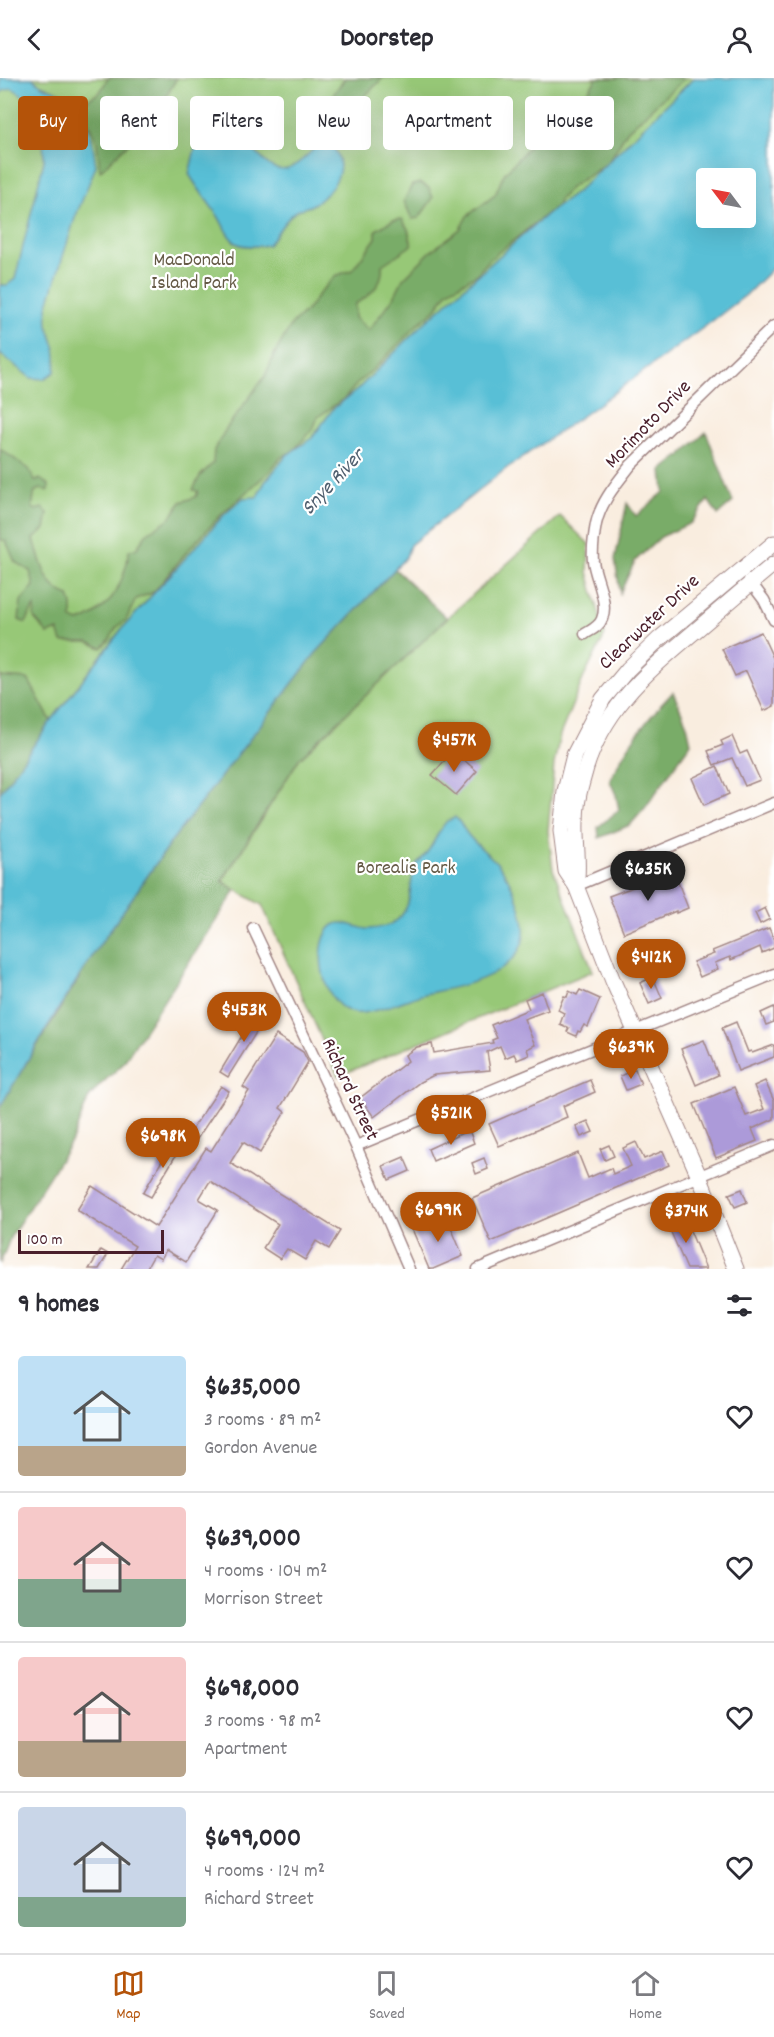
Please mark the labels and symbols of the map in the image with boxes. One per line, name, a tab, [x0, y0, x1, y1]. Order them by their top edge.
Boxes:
north arrow	[696, 168, 756, 228]
park label: MacDonald Island Park	[151, 247, 237, 298]
street label: Morimoto Drive	[599, 374, 699, 476]
water label: Snye River	[295, 441, 374, 523]
street label: Clearwater Drive	[593, 569, 707, 677]
pin: $457K	[412, 722, 496, 773]
pin: $635K	[606, 851, 690, 902]
park label: Borealis Park	[356, 855, 456, 883]
pin: $412K	[609, 939, 693, 990]
pin: $453K	[202, 992, 286, 1043]
pin: $639K	[589, 1029, 673, 1080]
street label: Richard Street	[313, 1034, 385, 1146]
pin: $521K	[409, 1095, 493, 1146]
pin: $698K	[121, 1118, 205, 1169]
pin: $699K	[396, 1192, 480, 1243]
pin: $374K	[644, 1193, 728, 1244]
scale bar	[18, 1227, 164, 1254]

